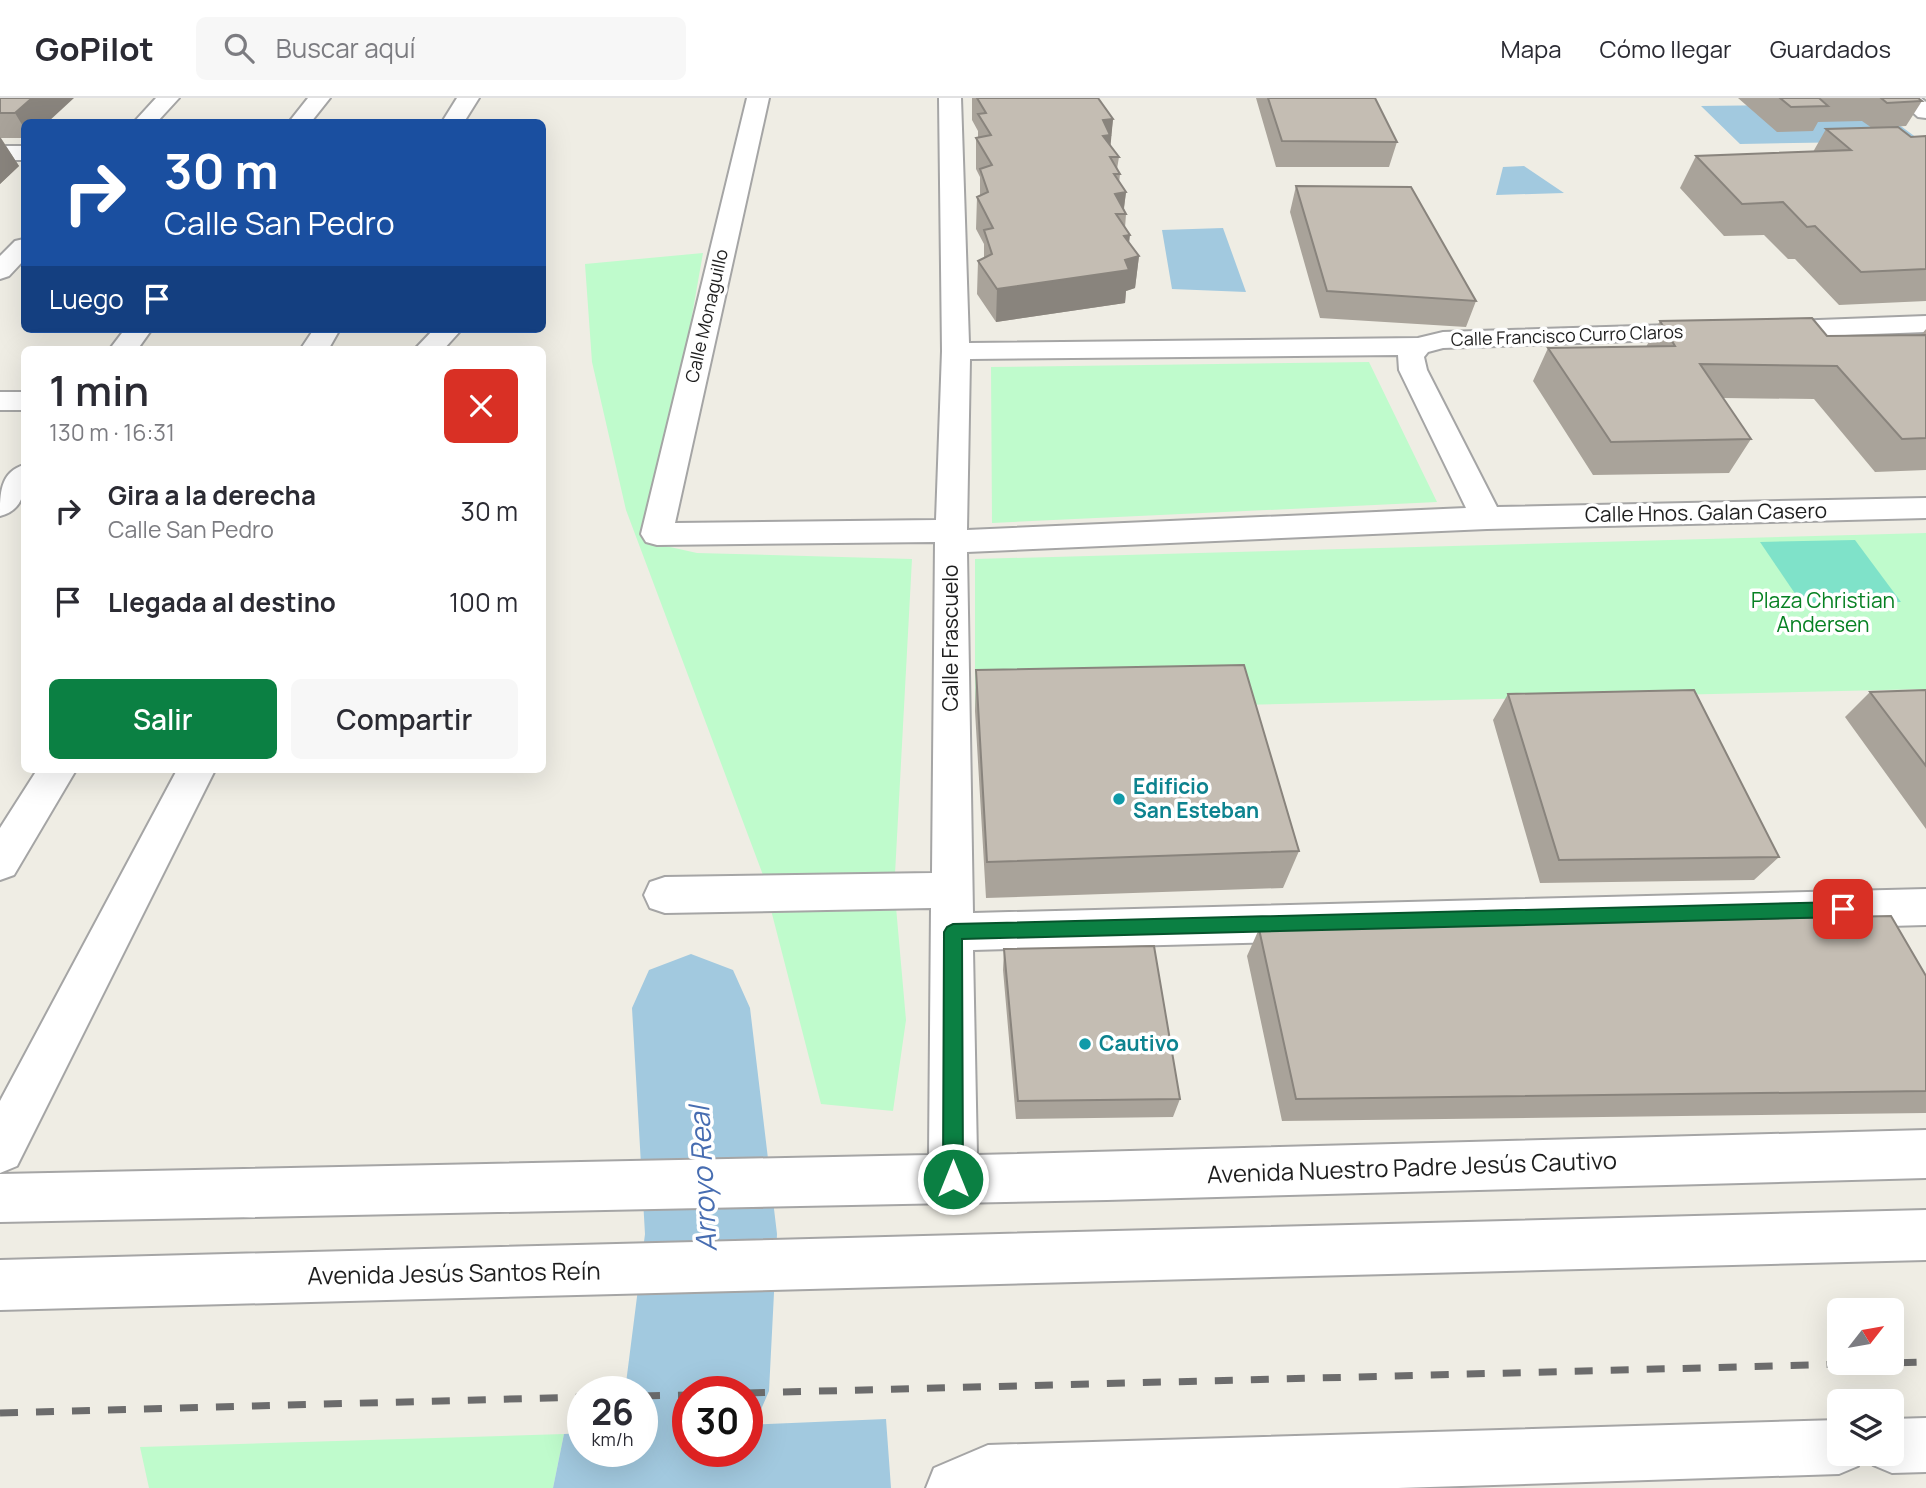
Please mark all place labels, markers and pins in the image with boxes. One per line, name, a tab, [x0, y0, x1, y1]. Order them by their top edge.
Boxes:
place label: Edificio San Esteban	[1133, 772, 1259, 824]
marker: Edificio San Esteban	[1111, 791, 1127, 807]
pin	[1813, 879, 1873, 939]
place label: Cautivo	[1099, 1029, 1179, 1057]
marker: Cautivo	[1077, 1036, 1093, 1052]

